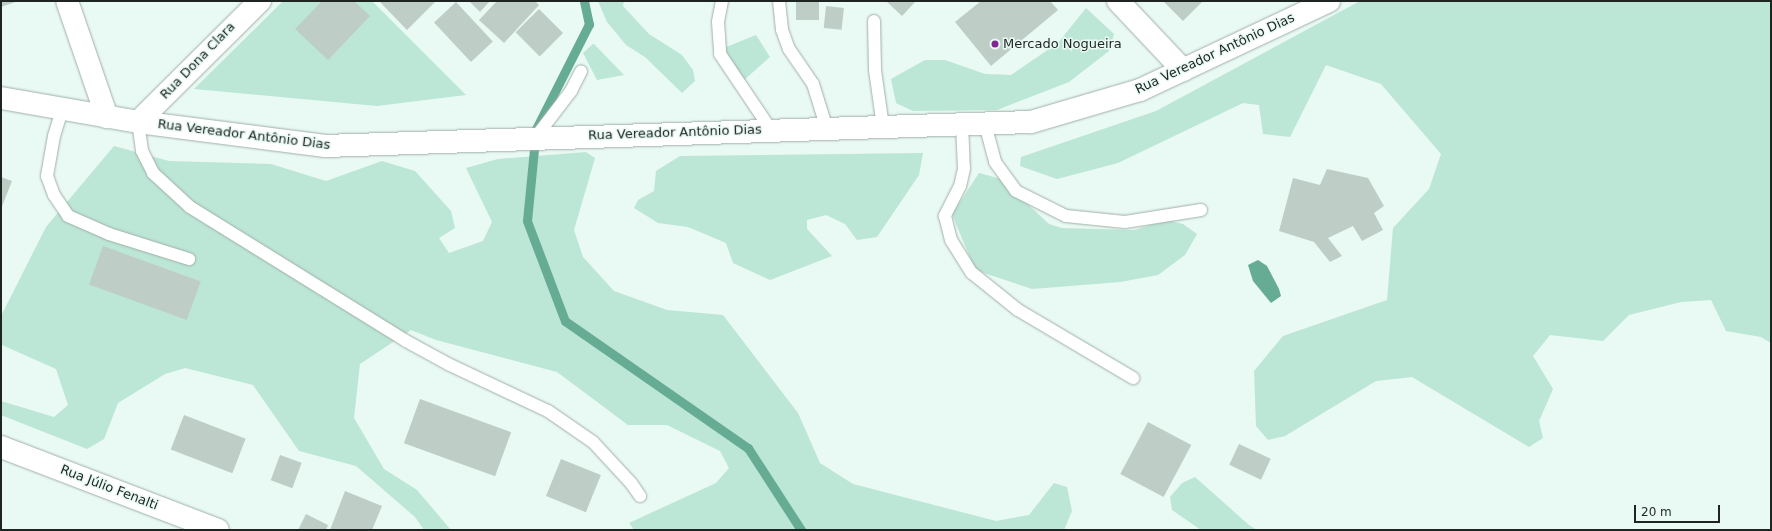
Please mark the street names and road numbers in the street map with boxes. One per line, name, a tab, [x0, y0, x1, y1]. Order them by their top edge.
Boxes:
street label: Rua Vereador Antônio Dias	[1133, 10, 1297, 98]
street label: Rua Dona Clara	[157, 19, 239, 103]
street label: Rua Vereador Antônio Dias	[157, 117, 331, 153]
street label: Rua Vereador Antônio Dias	[588, 122, 762, 144]
street label: Rua Júlio Fenalti	[58, 462, 160, 514]

